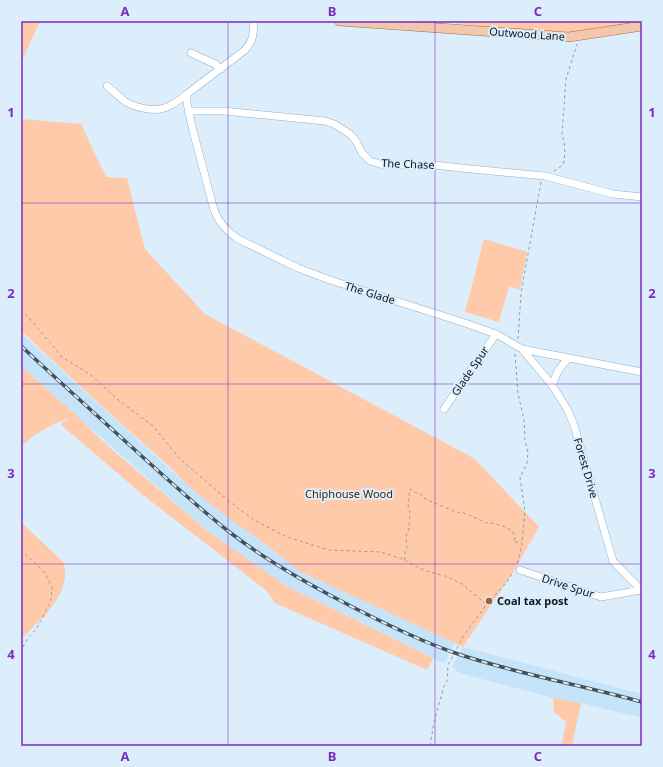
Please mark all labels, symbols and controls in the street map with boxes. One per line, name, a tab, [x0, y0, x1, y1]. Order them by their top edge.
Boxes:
text: A	[121, 2, 130, 20]
text: B	[328, 2, 336, 20]
text: C	[534, 2, 542, 20]
street label: Outwood Lane	[489, 23, 565, 44]
text: 1	[7, 103, 15, 121]
text: 1	[648, 103, 656, 121]
street label: The Chase	[381, 155, 435, 172]
street label: The Glade	[343, 278, 397, 307]
text: 2	[7, 284, 15, 302]
text: 2	[648, 284, 656, 302]
street label: Glade Spur	[447, 343, 492, 399]
street label: Forest Drive	[571, 436, 602, 500]
text: 3	[7, 464, 15, 482]
text: 3	[648, 464, 656, 482]
park label: Chiphouse Wood	[305, 486, 393, 501]
street label: Drive Spur	[540, 570, 597, 601]
place label: Coal tax post	[497, 593, 569, 608]
marker: Coal tax post	[484, 596, 494, 606]
text: 4	[7, 645, 15, 663]
text: 4	[648, 645, 656, 663]
text: A	[121, 747, 130, 765]
text: B	[328, 747, 336, 765]
text: C	[534, 747, 542, 765]

